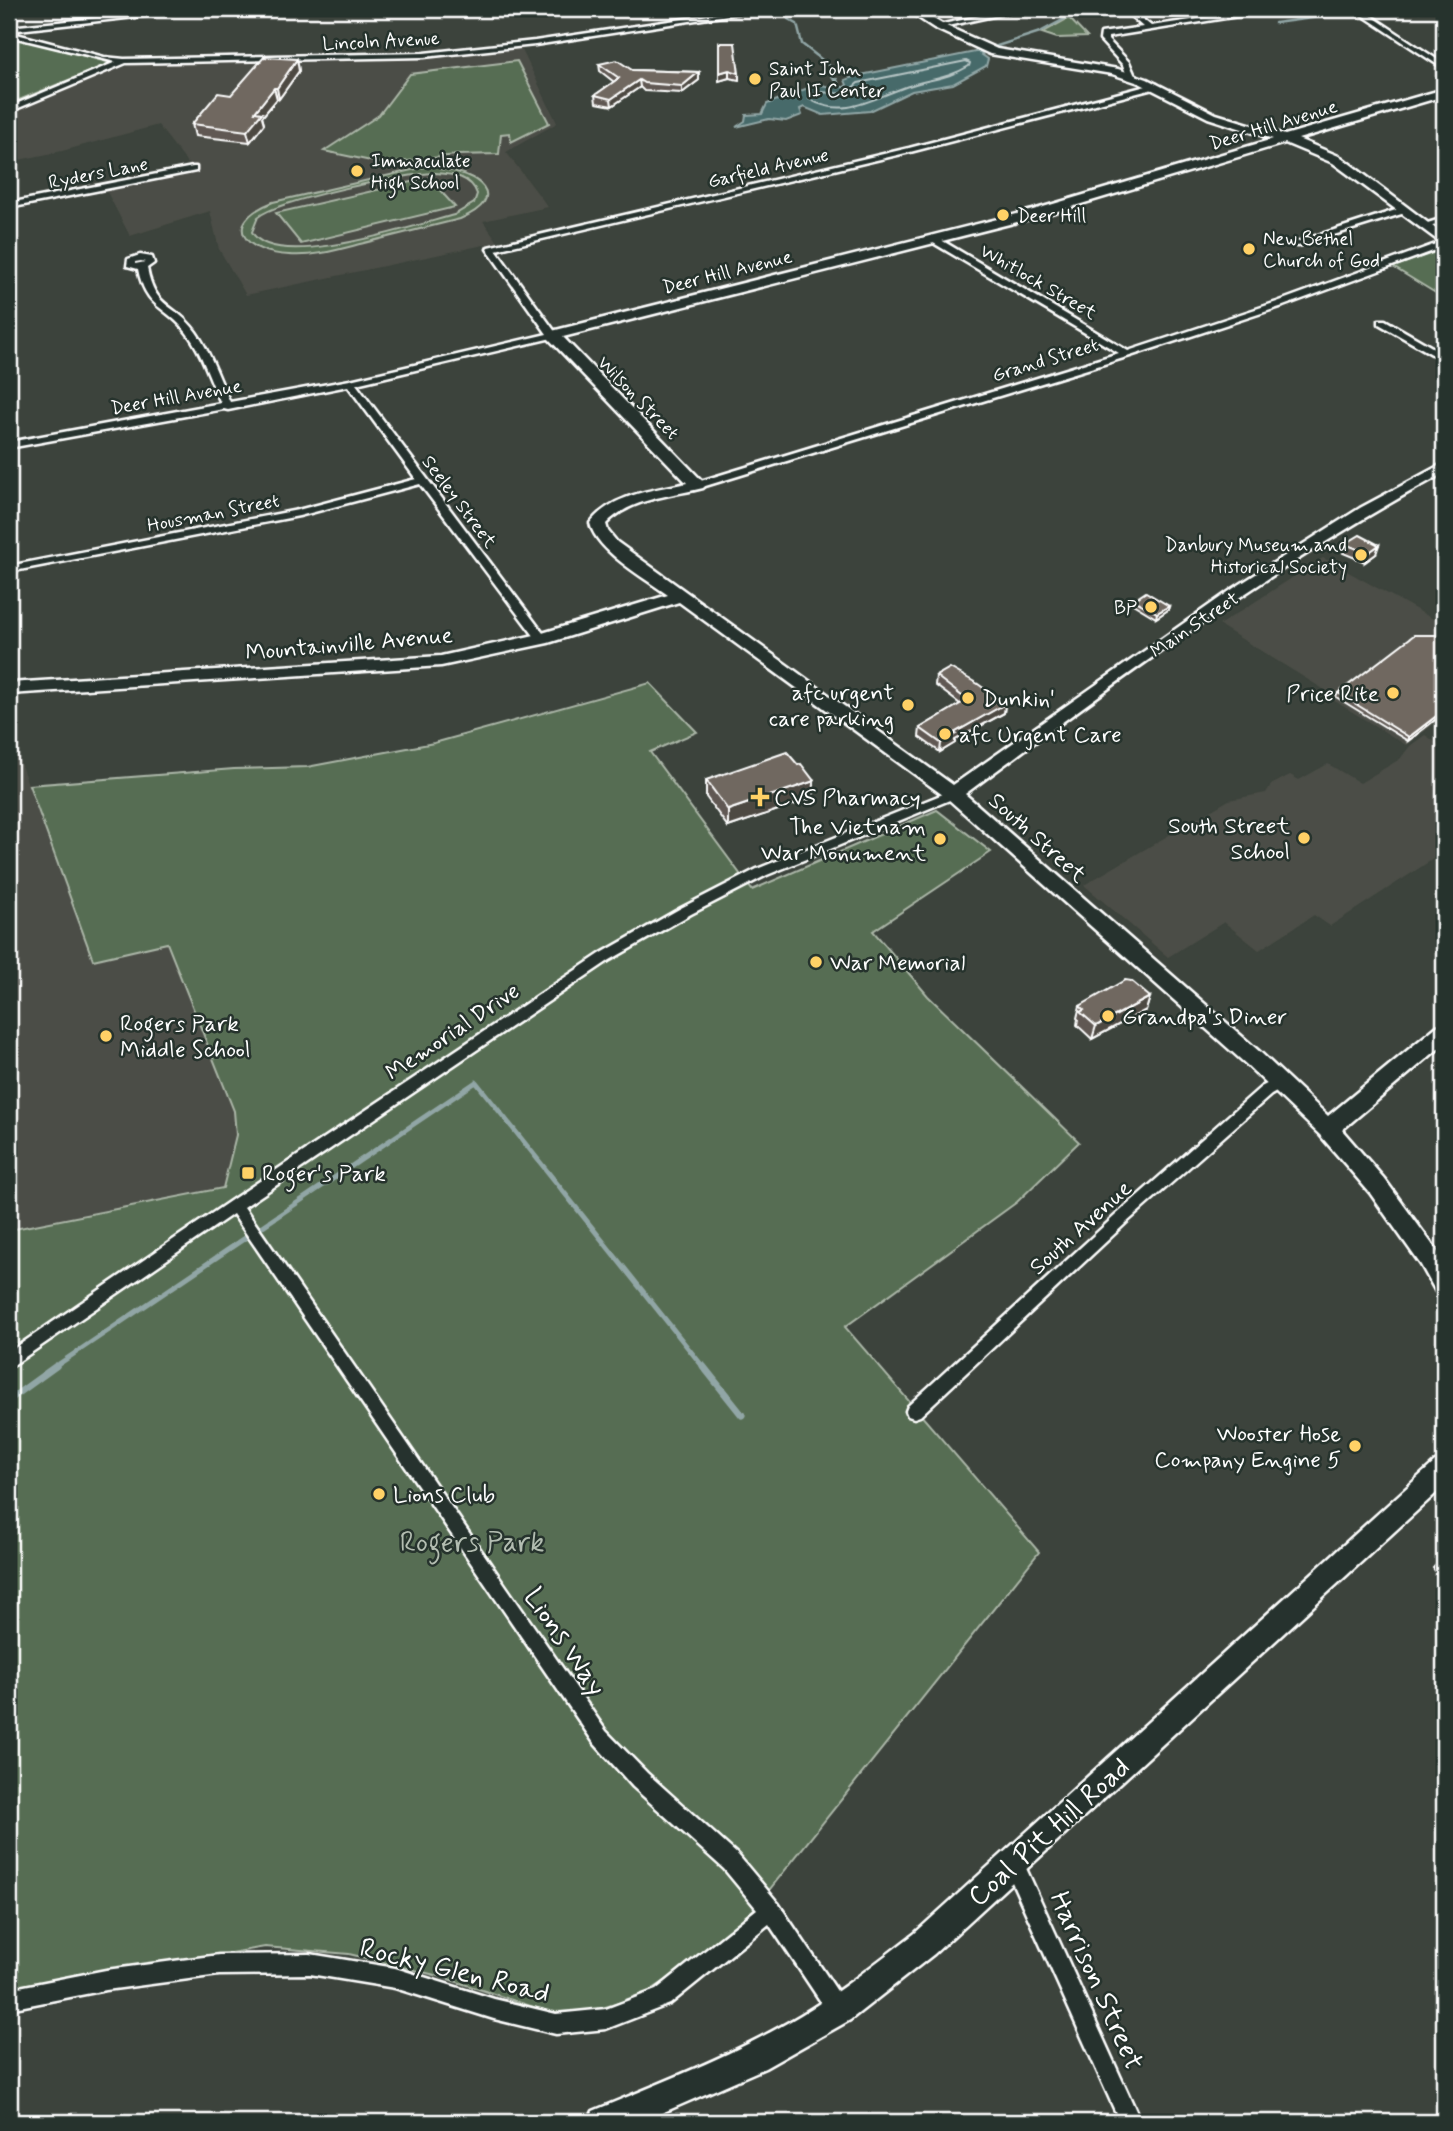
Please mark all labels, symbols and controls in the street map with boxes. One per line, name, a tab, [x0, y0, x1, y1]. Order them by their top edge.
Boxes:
street label: Lincoln Avenue	[322, 26, 440, 57]
place label: Saint John Paul II Center	[769, 57, 885, 104]
marker: Saint John Paul II Center	[747, 71, 763, 87]
street label: Deer Hill Avenue	[1206, 94, 1341, 157]
street label: Garfield Avenue	[706, 142, 831, 194]
place label: Immaculate High School	[371, 149, 471, 199]
street label: Ryders Lane	[46, 152, 150, 195]
marker: Immaculate High School	[349, 163, 365, 179]
place label: Deer Hill	[1017, 204, 1087, 229]
marker: Deer Hill	[995, 207, 1011, 223]
place label: New Bethel Church of God	[1263, 227, 1380, 274]
street label: Whitlock Street	[975, 239, 1101, 326]
marker: New Bethel Church of God	[1241, 241, 1257, 257]
street label: Deer Hill Avenue	[660, 244, 795, 301]
street label: Grand Street	[989, 332, 1102, 388]
street label: Wilson Street	[592, 351, 684, 445]
street label: Deer Hill Avenue	[109, 374, 244, 421]
street label: Seeley Street	[416, 450, 502, 553]
street label: Housman Street	[145, 488, 281, 539]
place label: Danbury Museum and Historical Society	[1165, 533, 1347, 581]
marker: Danbury Museum and Historical Society	[1353, 547, 1369, 563]
street label: Main Street	[1146, 586, 1244, 664]
place label: BP	[1114, 596, 1137, 621]
marker: BP	[1143, 599, 1159, 615]
street label: Mountainville Avenue	[244, 621, 454, 669]
place label: afc urgent care parking	[769, 679, 894, 735]
place label: Price Rite	[1286, 680, 1379, 710]
place label: Dunkin'	[982, 685, 1055, 715]
marker: Price Rite	[1385, 685, 1401, 701]
marker: Dunkin'	[960, 690, 976, 706]
marker: afc urgent care parking	[900, 697, 916, 713]
place label: afc Urgent Care	[959, 721, 1122, 751]
marker: afc Urgent Care	[937, 726, 953, 742]
place label: CVS Pharmacy	[774, 784, 921, 814]
street label: South Street	[981, 787, 1092, 891]
marker: CVS Pharmacy	[752, 789, 768, 805]
place label: South Street School	[1168, 812, 1290, 868]
place label: The Vietnam War Monument	[761, 813, 926, 869]
marker: South Street School	[1296, 830, 1312, 846]
marker: The Vietnam War Monument	[932, 831, 948, 847]
place label: War Memorial	[830, 949, 965, 979]
marker: War Memorial	[808, 954, 824, 970]
street label: Memorial Drive	[380, 977, 526, 1089]
place label: Grandpa's Diner	[1122, 1003, 1287, 1033]
marker: Grandpa's Diner	[1100, 1008, 1116, 1024]
place label: Rogers Park Middle School	[120, 1010, 250, 1066]
marker: Rogers Park Middle School	[98, 1028, 114, 1044]
place label: Roger's Park	[262, 1160, 386, 1192]
marker: Roger's Park	[240, 1165, 256, 1181]
street label: South Avenue	[1024, 1174, 1139, 1283]
place label: Wooster Hose Company Engine 5	[1154, 1420, 1341, 1476]
marker: Wooster Hose Company Engine 5	[1347, 1438, 1363, 1454]
place label: Lions Club	[393, 1481, 495, 1511]
marker: Lions Club	[371, 1486, 387, 1502]
park label: Rogers Park	[400, 1525, 544, 1565]
street label: Lions Way	[514, 1581, 614, 1704]
street label: Coal Pit Hill Road	[961, 1750, 1139, 1916]
street label: Harrison Street	[1040, 1886, 1152, 2076]
street label: Rocky Glen Road	[356, 1930, 553, 2013]

